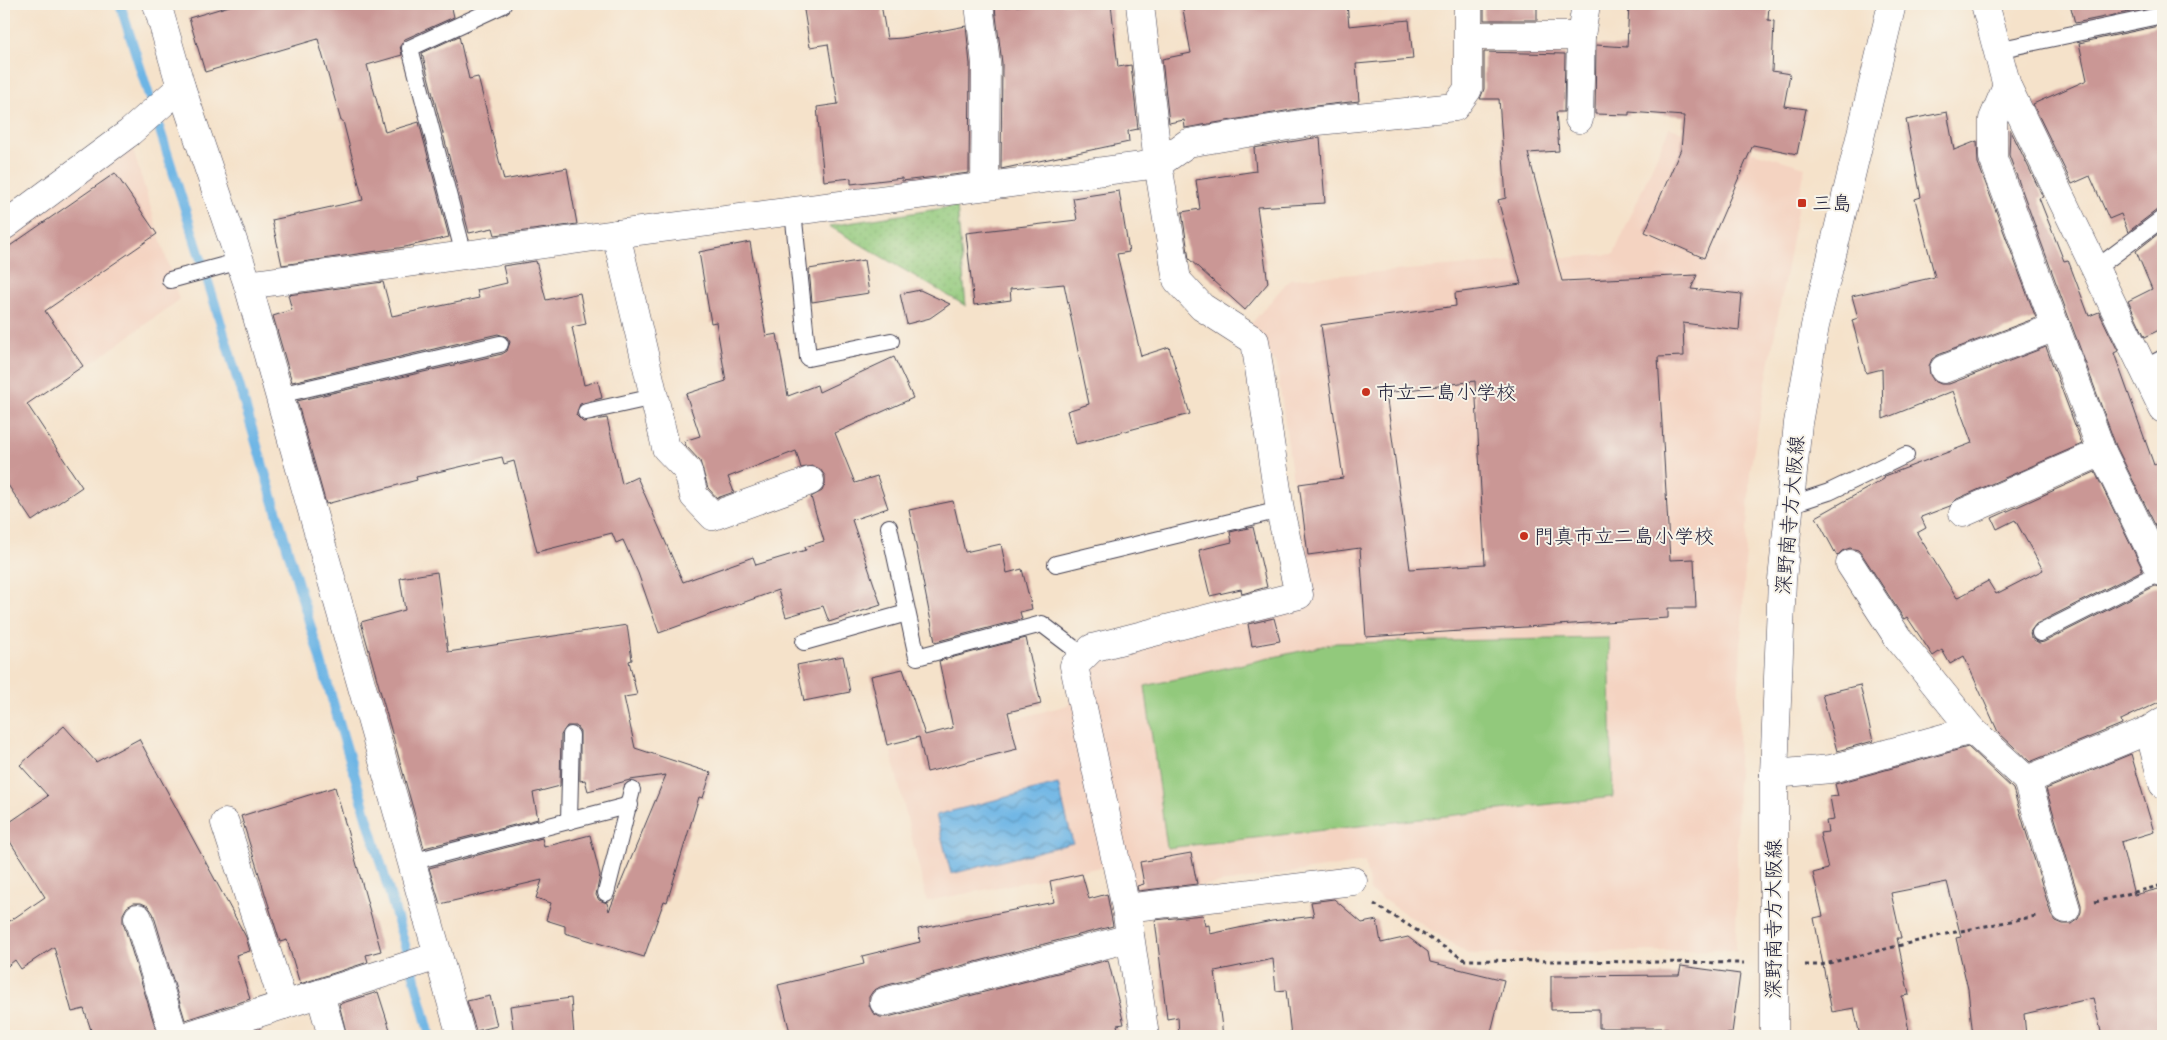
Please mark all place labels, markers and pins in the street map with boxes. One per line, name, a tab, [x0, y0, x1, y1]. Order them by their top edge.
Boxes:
place label: 三島	[1812, 191, 1852, 216]
marker: 三島	[1796, 197, 1808, 209]
place label: 市立二島小学校	[1376, 380, 1516, 405]
marker: 市立二島小学校	[1360, 386, 1372, 398]
place label: 門真市立二島小学校	[1534, 524, 1714, 549]
marker: 門真市立二島小学校	[1518, 530, 1530, 542]

